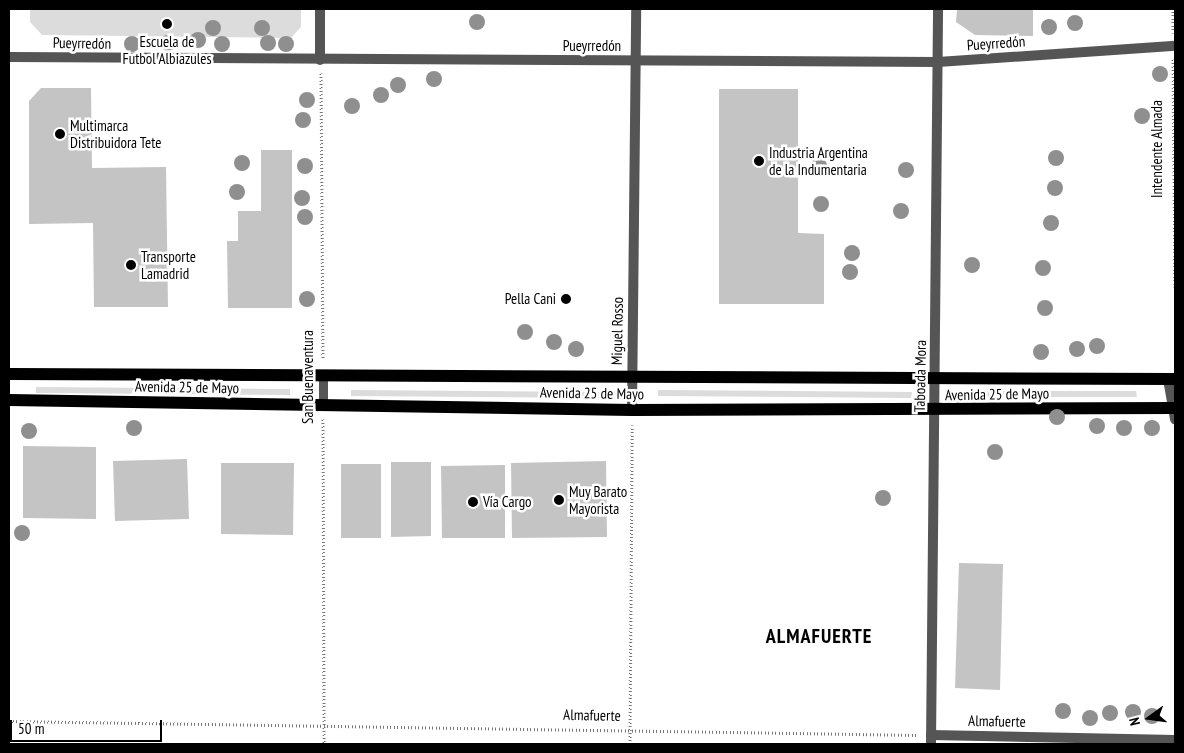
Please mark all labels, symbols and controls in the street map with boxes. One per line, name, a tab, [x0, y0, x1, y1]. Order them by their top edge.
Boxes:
marker: Escuela de Futbol Albiazules	[161, 18, 173, 30]
place label: Escuela de Futbol Albiazules	[122, 32, 212, 67]
street label: Pueyrredón	[966, 32, 1026, 54]
street label: Pueyrredón	[53, 33, 111, 53]
street label: Pueyrredón	[563, 37, 621, 55]
street label: Intendente Almada	[1148, 100, 1166, 198]
place label: Multimarca Distribuidora Tete	[70, 116, 162, 151]
marker: Multimarca Distribuidora Tete	[54, 128, 66, 140]
place label: Industria Argentina de la Indumentaria	[769, 143, 868, 178]
marker: Industria Argentina de la Indumentaria	[753, 155, 765, 167]
place label: Transporte Lamadrid	[141, 247, 196, 282]
marker: Transporte Lamadrid	[125, 259, 137, 271]
place label: Pella Cani	[505, 290, 556, 308]
marker: Pella Cani	[560, 293, 572, 305]
street label: Miguel Rosso	[607, 297, 627, 365]
street label: San Buenaventura	[299, 330, 317, 424]
street label: Taboada Mora	[910, 340, 930, 412]
street label: Avenida 25 de Mayo	[135, 377, 239, 397]
street label: Avenida 25 de Mayo	[540, 383, 644, 403]
street label: Avenida 25 de Mayo	[945, 384, 1049, 404]
place label: Muy Barato Mayorista	[569, 482, 628, 517]
place label: Vía Cargo	[483, 493, 532, 511]
marker: Muy Barato Mayorista	[553, 494, 565, 506]
marker: Vía Cargo	[467, 496, 479, 508]
district label: ALMAFUERTE	[765, 624, 873, 648]
north arrow	[1124, 693, 1174, 743]
street label: Almafuerte	[563, 705, 621, 725]
scale bar	[12, 710, 165, 742]
street label: Almafuerte	[968, 711, 1026, 731]
text: N	[1125, 716, 1144, 727]
text: 50 m	[18, 719, 44, 738]

